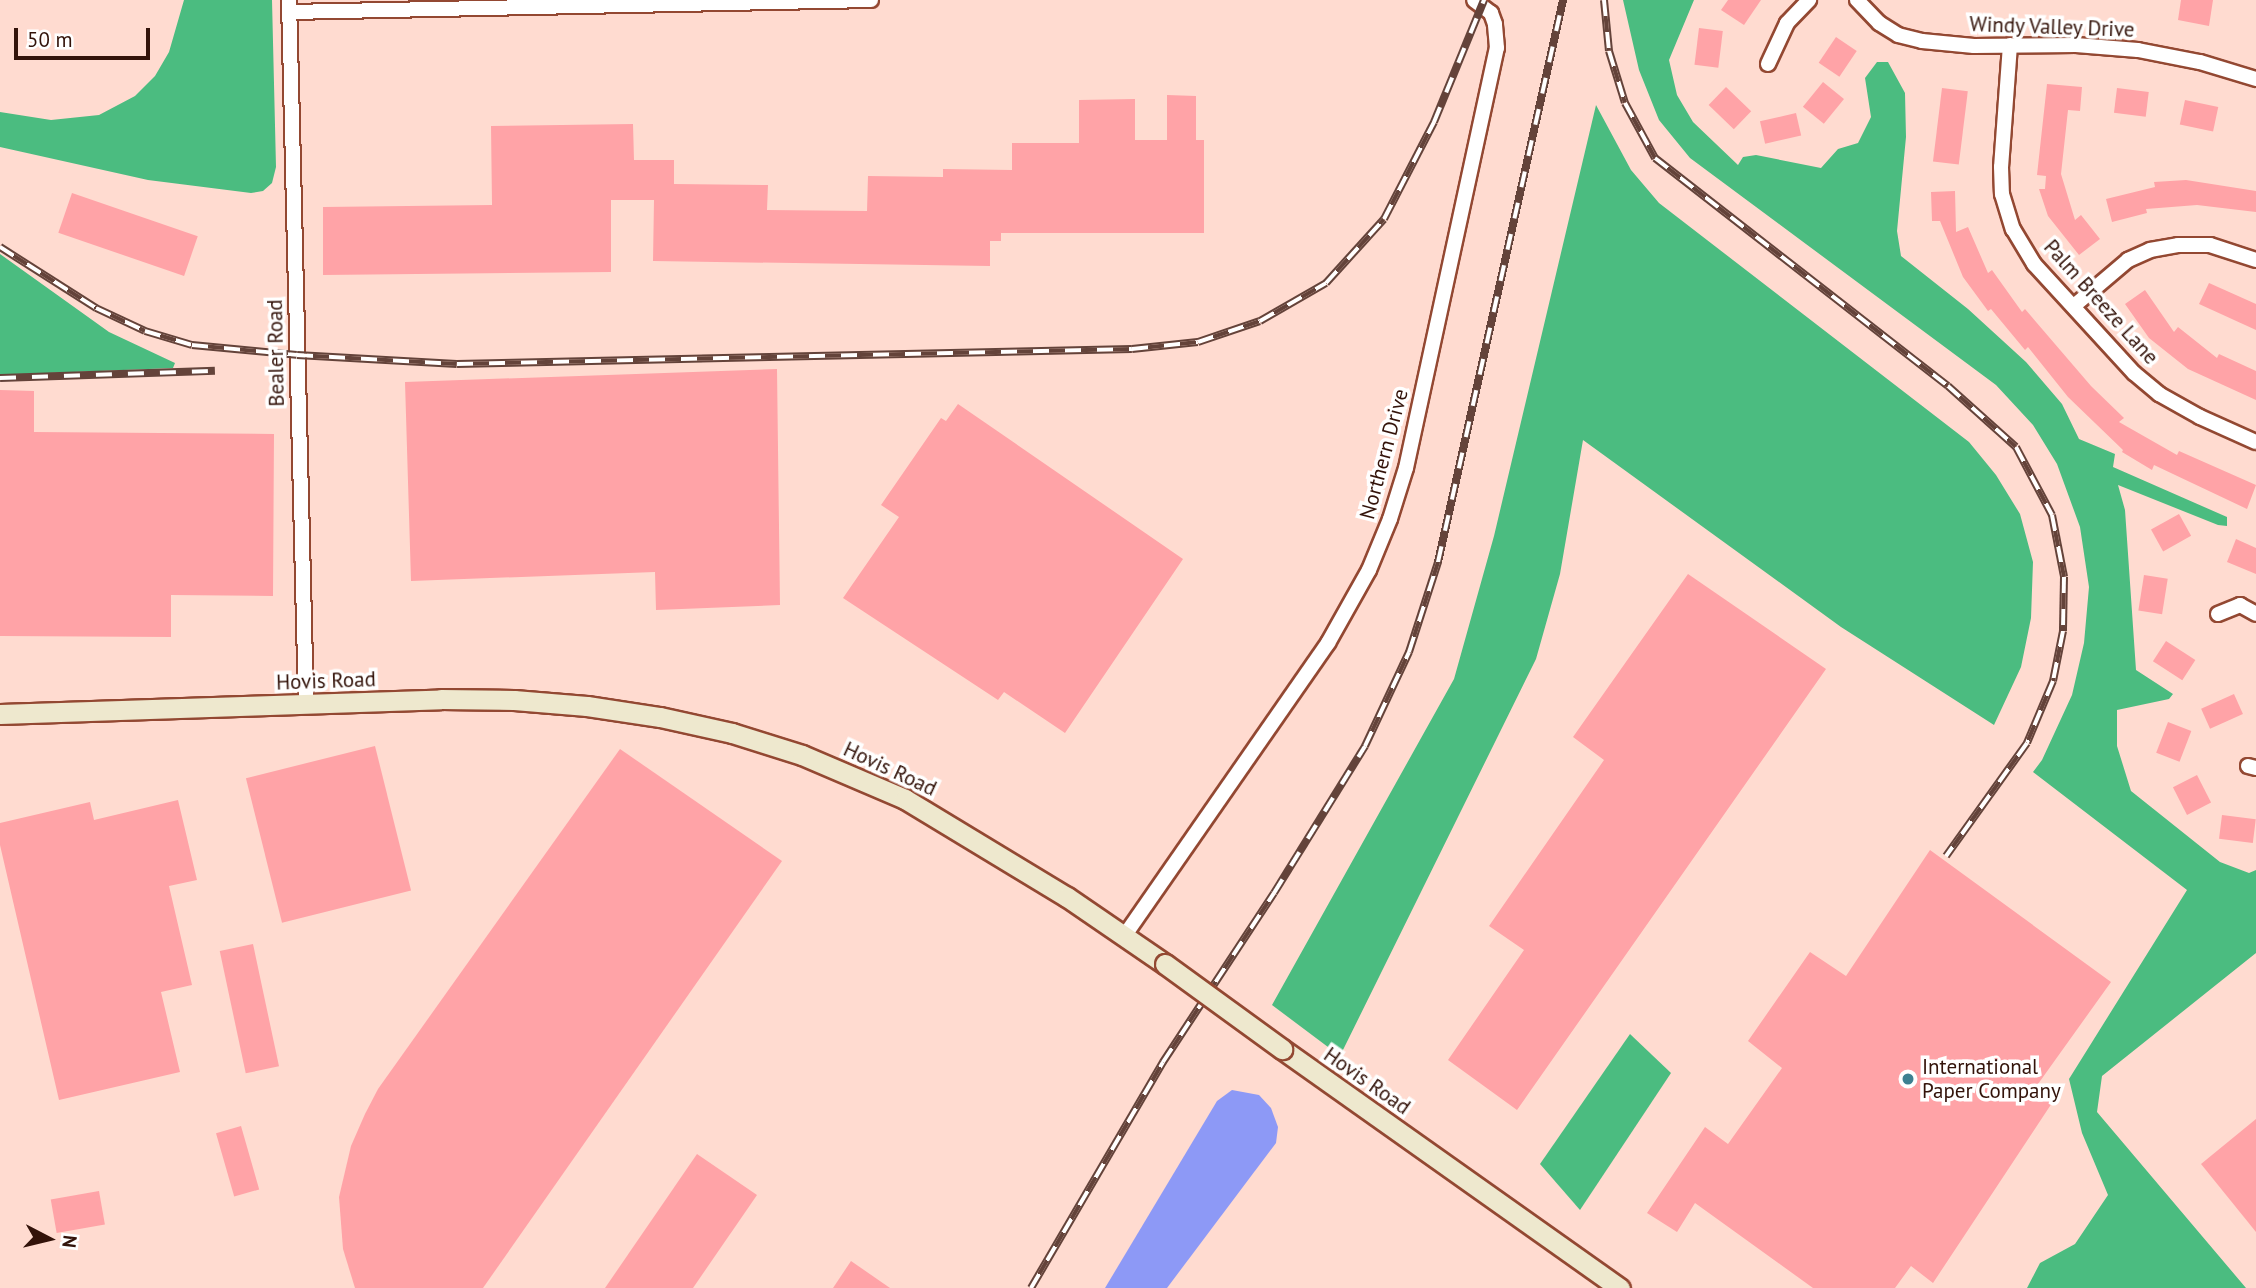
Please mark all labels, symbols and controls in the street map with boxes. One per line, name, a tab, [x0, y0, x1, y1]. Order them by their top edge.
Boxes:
street label: Windy Valley Drive	[1968, 11, 2136, 43]
scale bar	[18, 14, 154, 58]
text: 50 m	[27, 26, 73, 53]
street label: Palm Breeze Lane	[2038, 235, 2164, 369]
street label: Bealer Road	[262, 299, 290, 407]
street label: Northern Drive	[1355, 386, 1413, 522]
street label: Hovis Road	[276, 667, 376, 695]
street label: Hovis Road	[839, 736, 941, 802]
street label: Hovis Road	[1319, 1042, 1415, 1120]
place label: International Paper Company	[1922, 1054, 2061, 1104]
marker: International Paper Company	[1900, 1071, 1916, 1087]
north arrow	[14, 1204, 84, 1274]
text: N	[57, 1234, 83, 1249]

